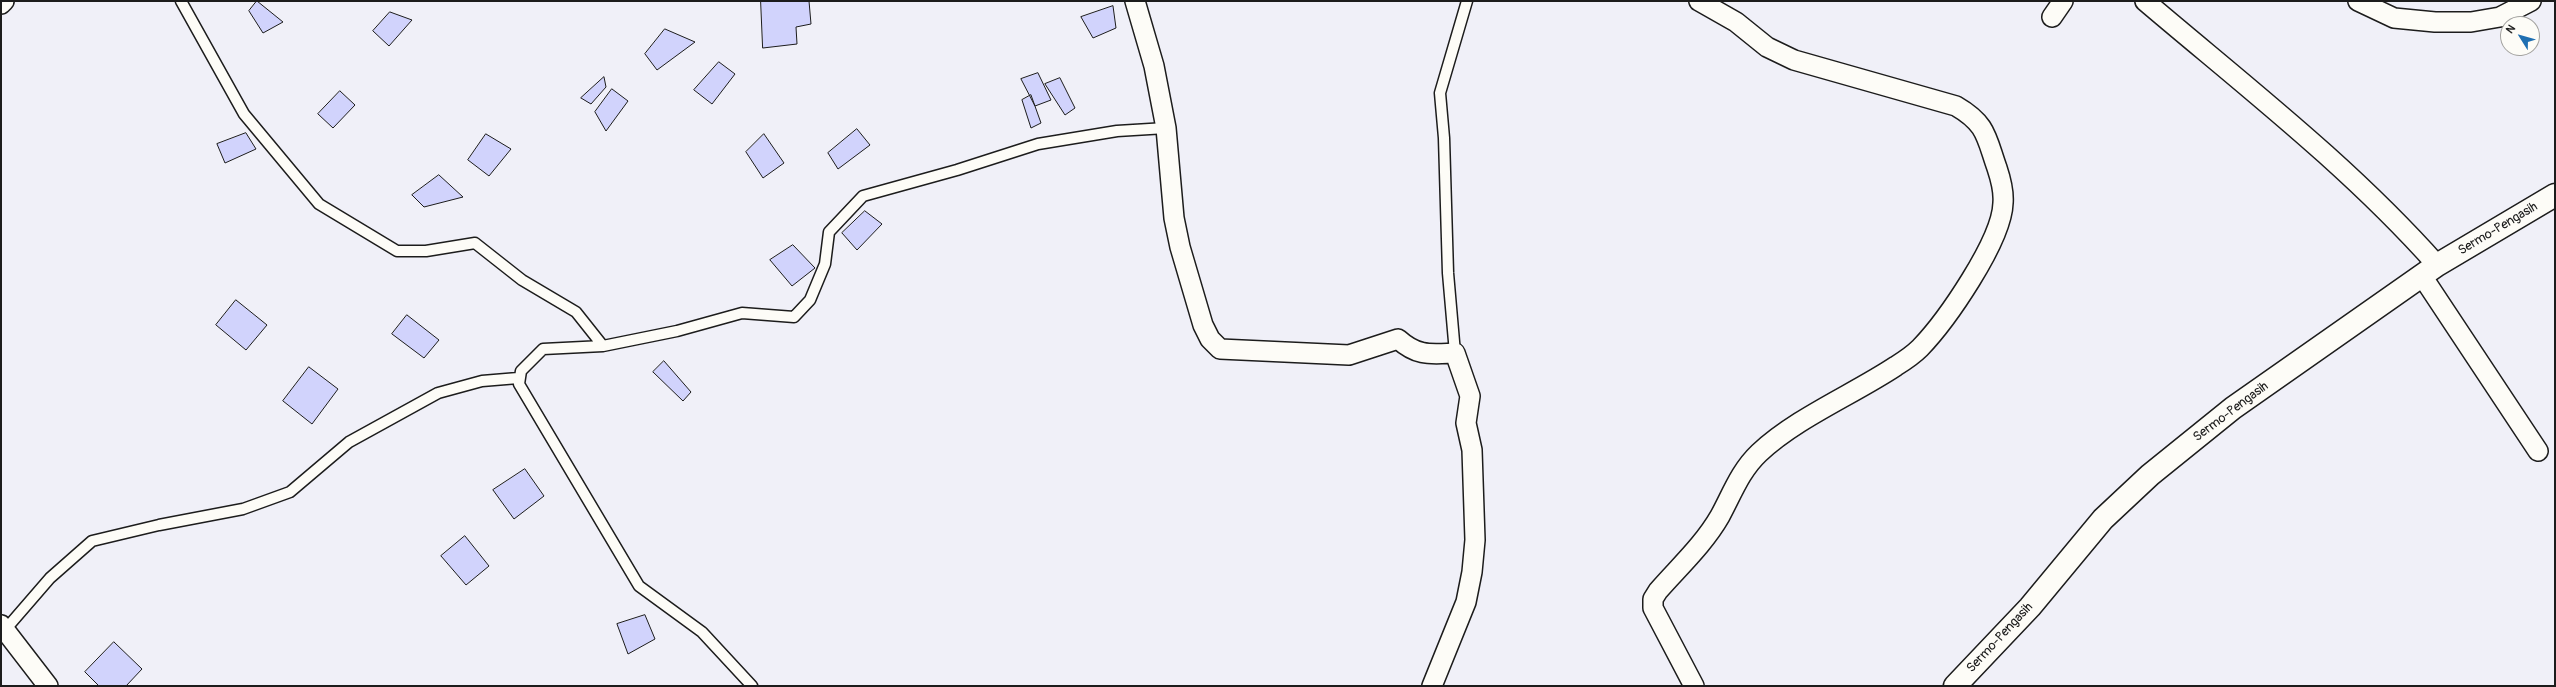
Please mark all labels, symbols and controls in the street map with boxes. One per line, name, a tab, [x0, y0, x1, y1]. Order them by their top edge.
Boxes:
north arrow	[2500, 16, 2540, 56]
text: N	[2503, 22, 2518, 36]
street label: Sermo-Pengasih	[2455, 199, 2541, 259]
street label: Sermo-Pengasih	[2190, 379, 2272, 445]
street label: Sermo-Pengasih	[1964, 600, 2036, 676]

